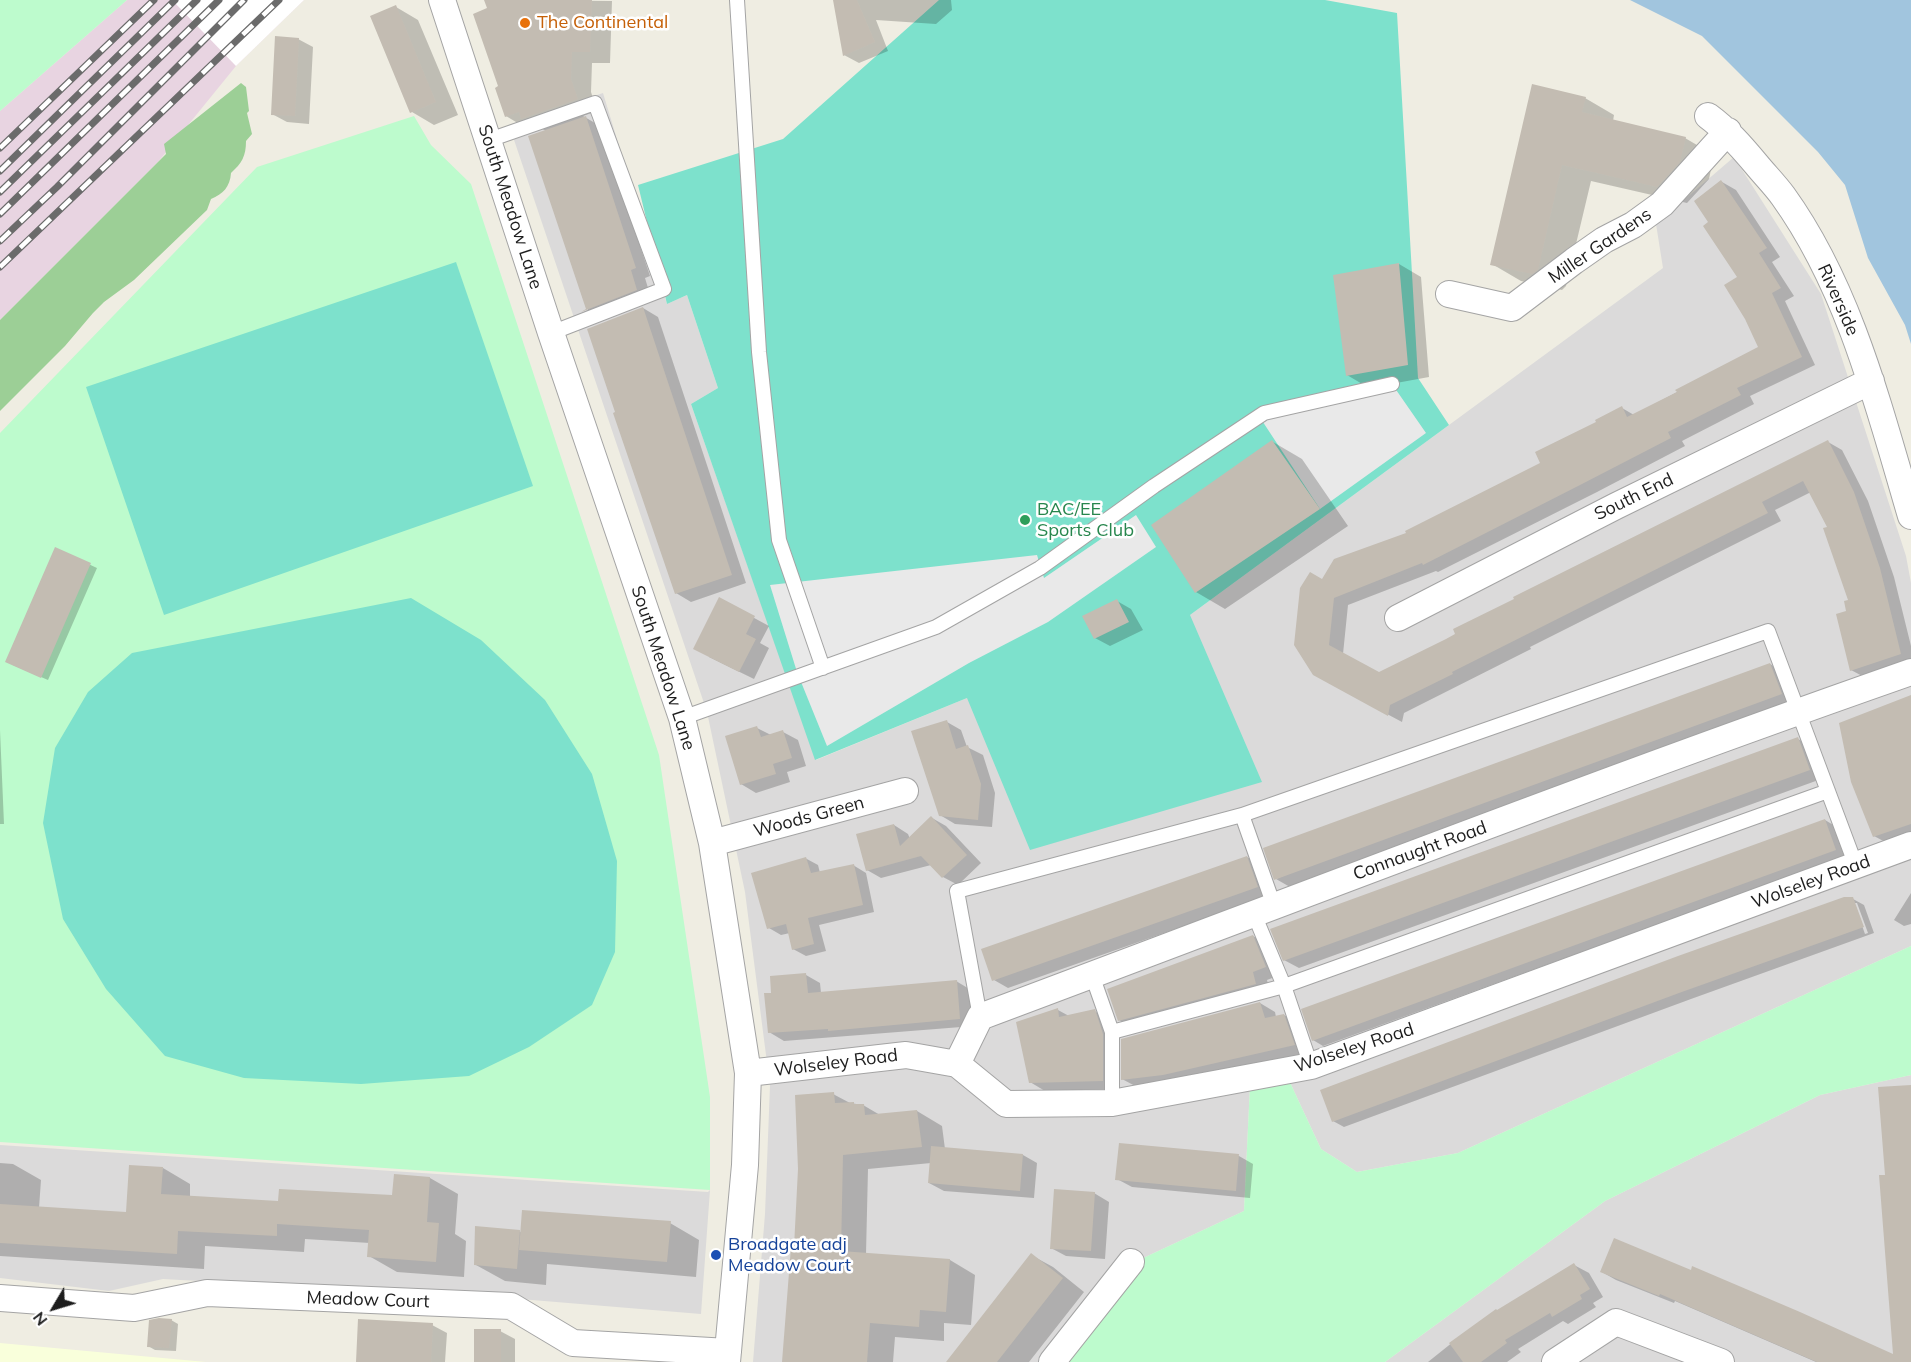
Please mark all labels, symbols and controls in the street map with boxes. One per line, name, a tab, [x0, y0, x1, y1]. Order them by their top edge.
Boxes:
place label: The Continental	[537, 12, 668, 34]
marker: The Continental	[518, 16, 532, 30]
street label: South Meadow Lane	[473, 122, 547, 292]
street label: Miller Gardens	[1544, 204, 1656, 288]
street label: Riverside	[1813, 261, 1863, 339]
street label: South End	[1591, 469, 1677, 525]
place label: BAC/EE Sports Club	[1037, 499, 1134, 542]
marker: BAC/EE Sports Club	[1018, 513, 1032, 527]
street label: South Meadow Lane	[626, 583, 700, 753]
street label: Woods Green	[751, 792, 867, 842]
street label: Connaught Road	[1350, 817, 1490, 885]
street label: Wolseley Road	[1749, 851, 1873, 913]
street label: Wolseley Road	[1291, 1018, 1417, 1078]
street label: Wolseley Road	[773, 1045, 899, 1081]
place label: Broadgate adj Meadow Court	[728, 1234, 851, 1276]
marker: Broadgate adj Meadow Court	[709, 1248, 723, 1262]
north arrow	[24, 1278, 84, 1338]
street label: Meadow Court	[306, 1287, 430, 1313]
text: N	[28, 1308, 51, 1330]

